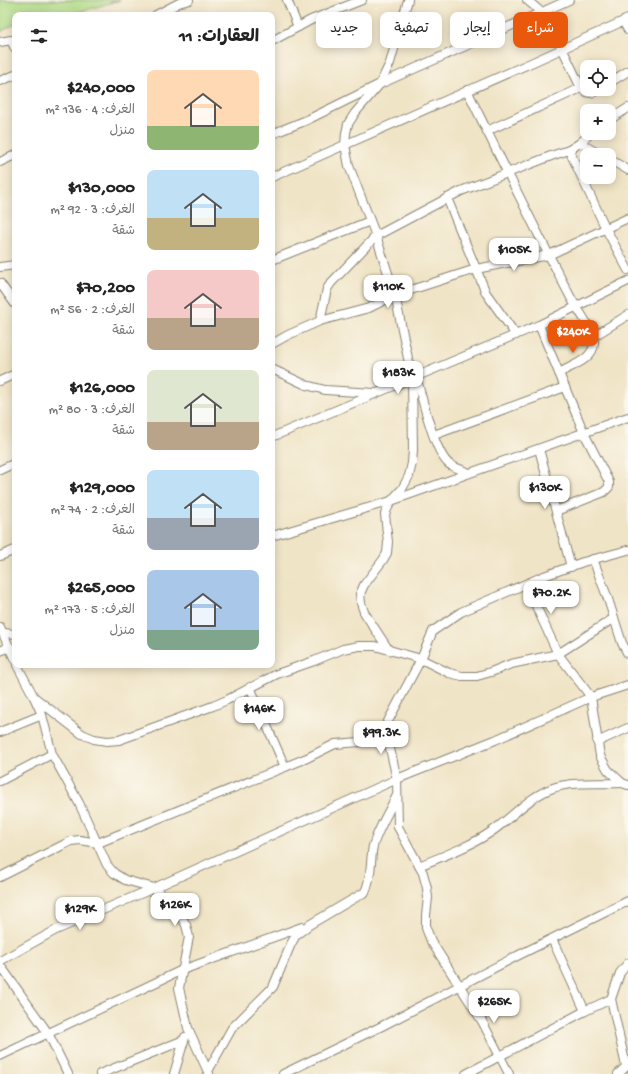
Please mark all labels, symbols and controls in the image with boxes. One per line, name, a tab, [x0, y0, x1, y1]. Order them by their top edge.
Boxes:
chip: جديد	[316, 12, 372, 48]
chip: تصفية	[380, 12, 442, 48]
chip: إيجار	[450, 12, 505, 48]
chip: شراء	[513, 12, 568, 48]
icon: filters	[28, 25, 50, 47]
text: العقارات: 11	[179, 28, 259, 48]
map controls	[580, 60, 616, 184]
button: locate	[580, 60, 616, 96]
text: $240,000	[67, 79, 135, 99]
icon: home	[179, 86, 227, 134]
text: الغرف: 4 · 136 m²	[45, 103, 135, 118]
button: +	[580, 104, 616, 140]
text: منزل	[109, 124, 135, 139]
button: −	[580, 148, 616, 184]
text: $130,000	[68, 179, 135, 199]
icon: home	[179, 186, 227, 234]
text: الغرف: 3 · 92 m²	[50, 203, 135, 218]
text: شقة	[112, 224, 135, 239]
pin: $105K	[486, 238, 542, 272]
text: $105K	[498, 243, 530, 258]
pin: $110K	[360, 275, 416, 309]
text: $70,200	[76, 279, 135, 299]
text: $110K	[373, 280, 403, 295]
icon: home	[179, 286, 227, 334]
text: الغرف: 2 · 56 m²	[50, 303, 135, 318]
pin: $240K	[545, 320, 601, 354]
text: شقة	[112, 324, 135, 339]
text: $240K	[557, 325, 589, 340]
pin: $183K	[370, 361, 426, 395]
text: $183K	[382, 366, 414, 381]
text: $126,000	[69, 379, 135, 399]
icon: home	[179, 386, 227, 434]
text: الغرف: 3 · 80 m²	[49, 403, 135, 418]
text: شقة	[112, 424, 135, 439]
pin: $130K	[517, 476, 573, 510]
text: $129,000	[69, 479, 135, 499]
text: $130K	[529, 481, 561, 496]
icon: home	[179, 486, 227, 534]
text: الغرف: 2 · 74 m²	[51, 503, 135, 518]
text: شقة	[112, 524, 135, 539]
text: $265,000	[67, 579, 135, 599]
pin: $70.2K	[518, 581, 584, 615]
icon: home	[179, 586, 227, 634]
text: $70.2K	[532, 586, 570, 601]
text: الغرف: 5 · 173 m²	[45, 603, 135, 618]
text: منزل	[109, 624, 135, 639]
pin: $146K	[231, 697, 287, 731]
text: $146K	[244, 702, 275, 717]
pin: $99.3K	[348, 721, 414, 755]
text: $99.3K	[363, 726, 399, 741]
pin: $126K	[147, 893, 203, 927]
pin: $129K	[52, 897, 108, 931]
text: $126K	[159, 898, 191, 913]
text: $129K	[64, 902, 96, 917]
pin: $265K	[466, 990, 522, 1024]
text: $265K	[478, 995, 510, 1010]

